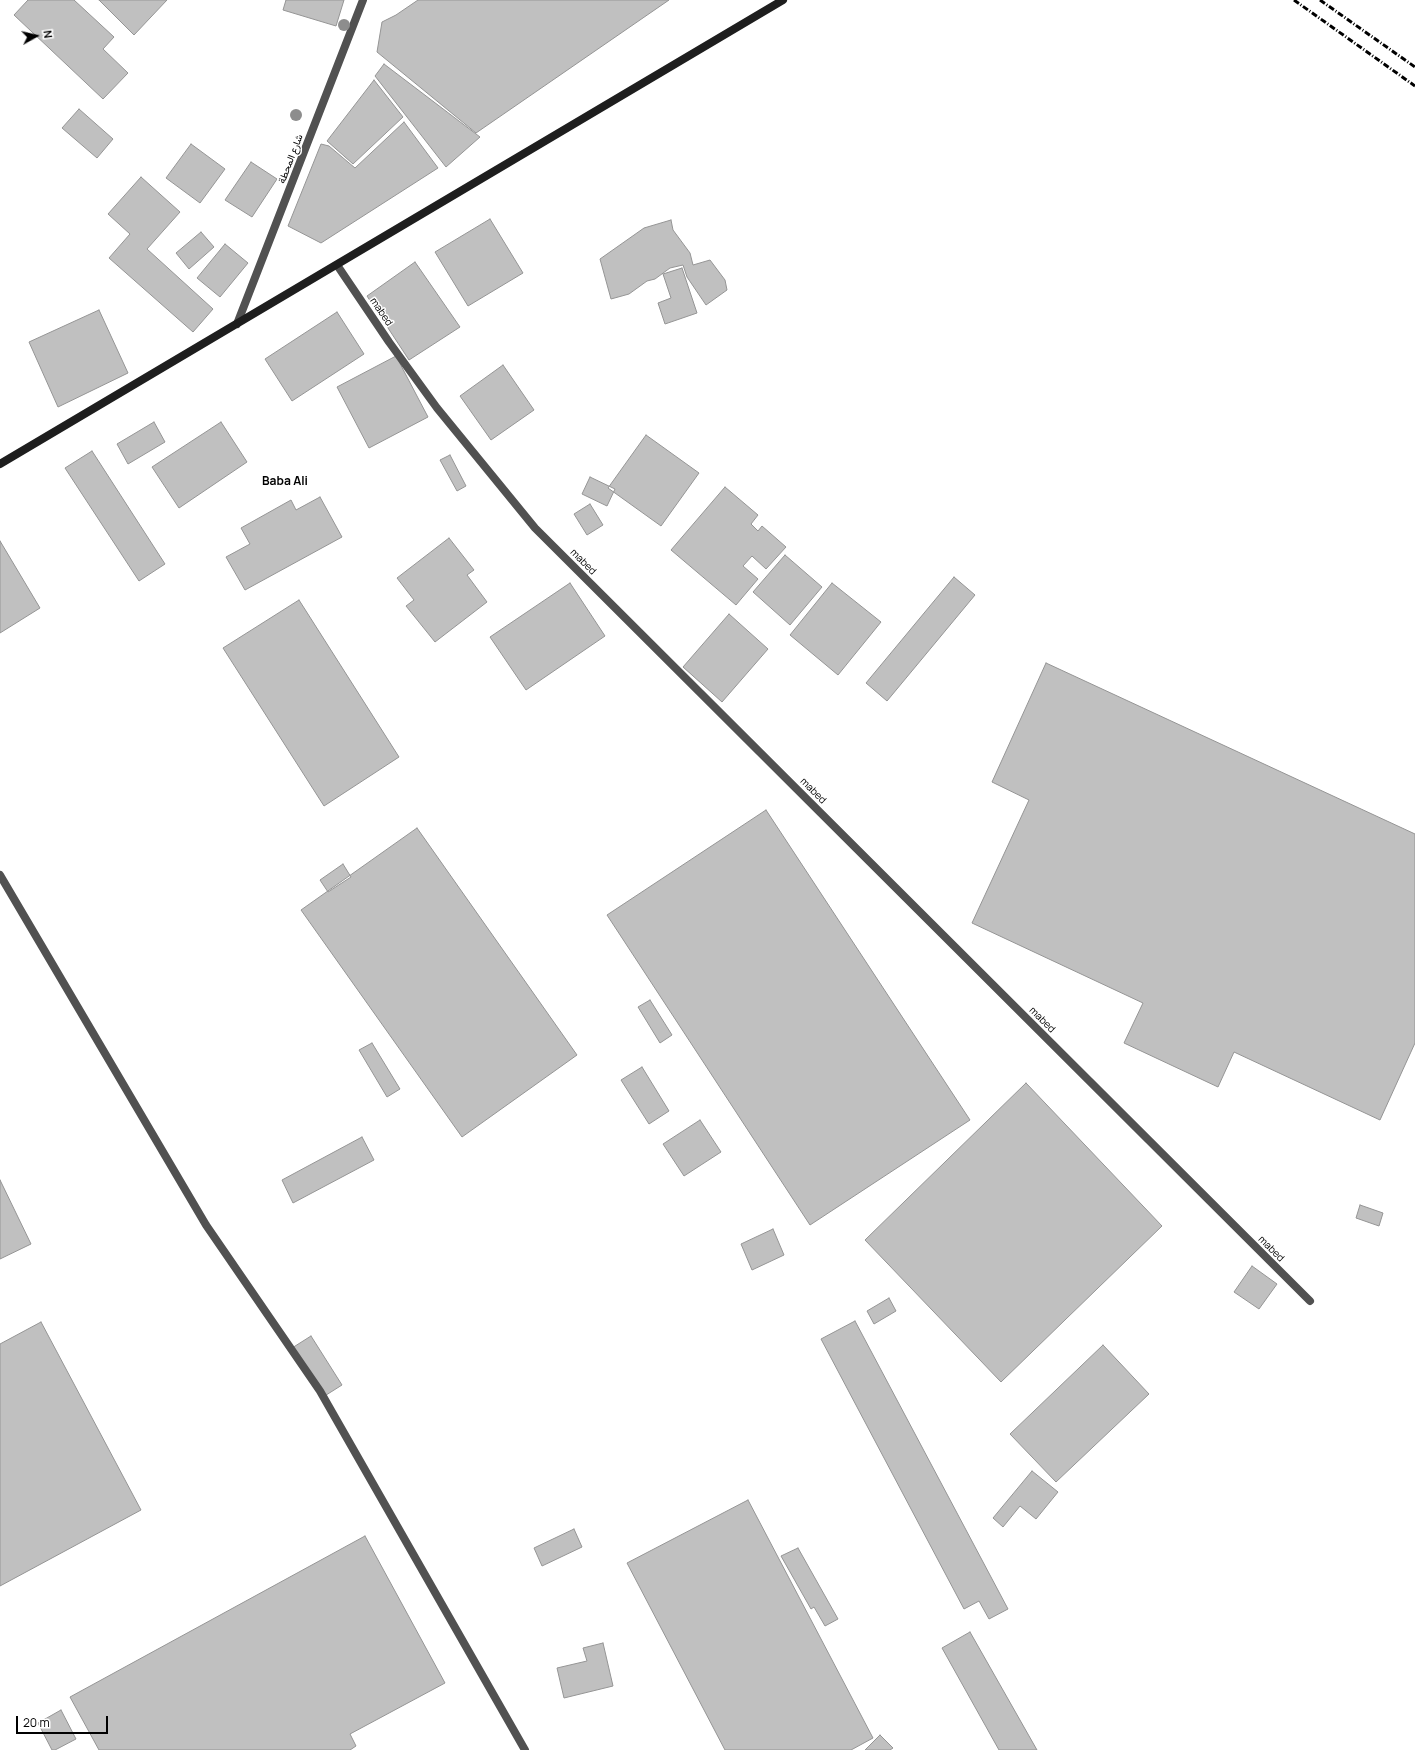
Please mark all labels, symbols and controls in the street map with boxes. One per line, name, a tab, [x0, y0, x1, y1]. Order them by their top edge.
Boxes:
north arrow	[16, 16, 56, 56]
text: N	[40, 29, 56, 39]
street label: شارع المحطة	[276, 133, 306, 185]
street label: mabed	[367, 295, 395, 329]
district label: Baba Ali	[262, 475, 308, 489]
street label: mabed	[568, 547, 598, 577]
street label: mabed	[798, 776, 828, 806]
street label: mabed	[1027, 1005, 1057, 1035]
street label: mabed	[1256, 1234, 1286, 1264]
scale bar	[18, 1708, 110, 1734]
text: 20 m	[23, 1714, 50, 1731]

